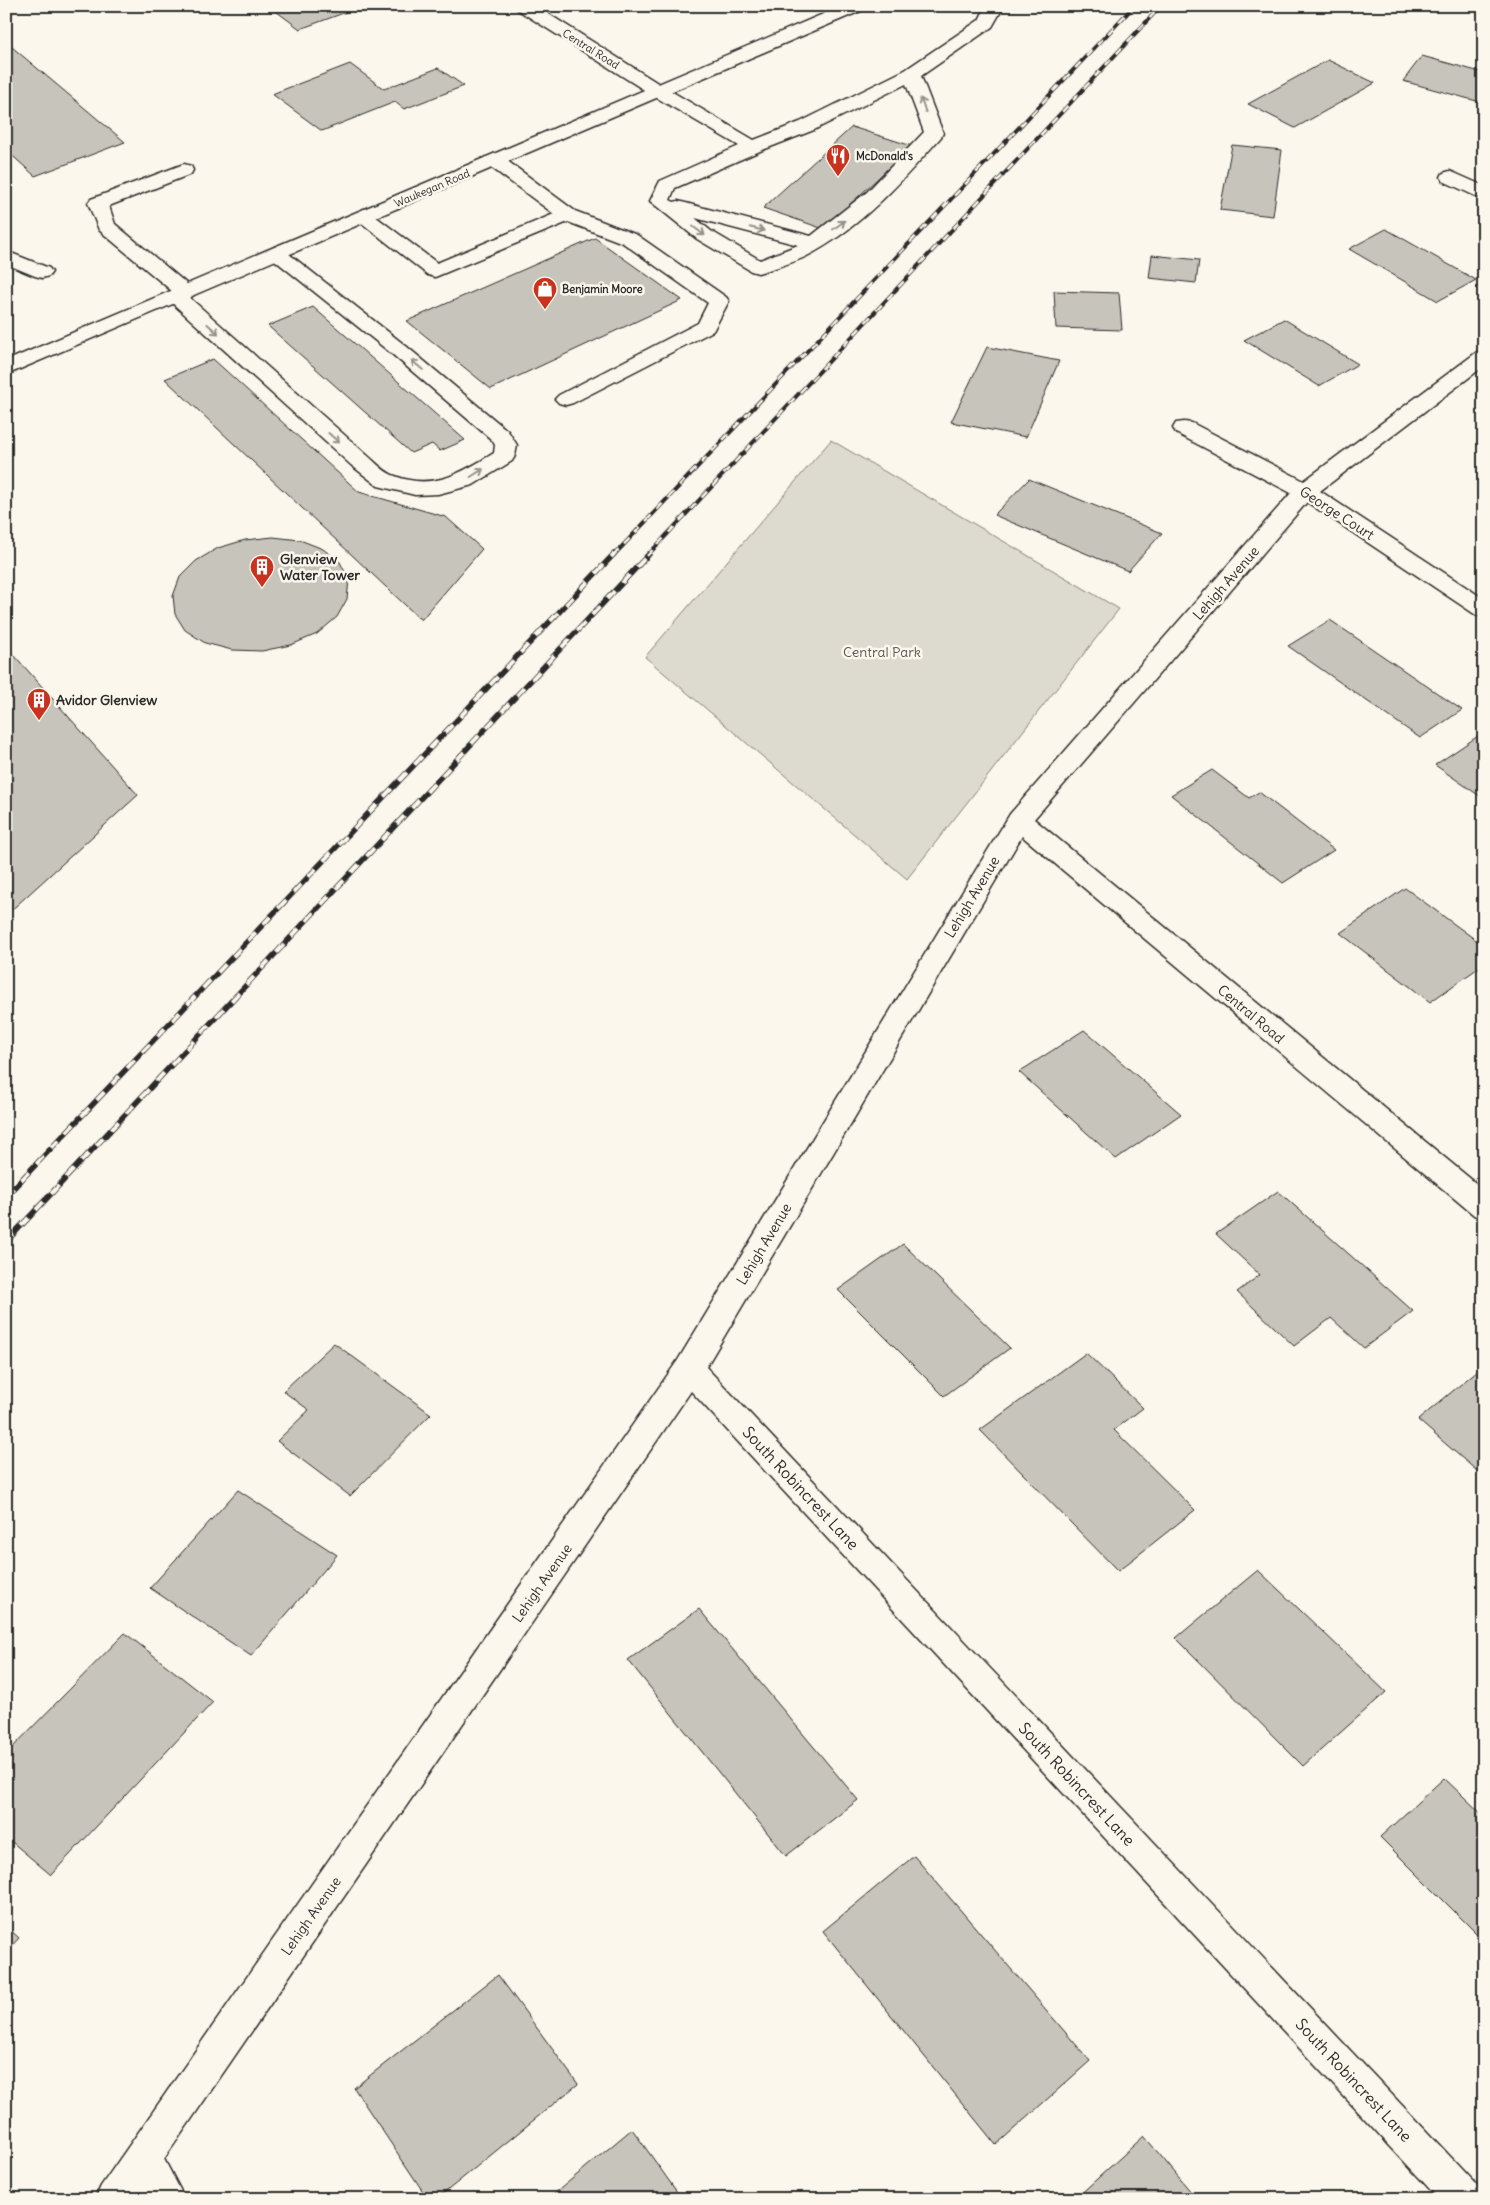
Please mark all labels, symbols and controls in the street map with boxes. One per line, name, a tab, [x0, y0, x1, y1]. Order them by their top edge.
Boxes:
street label: Central Road	[560, 26, 622, 72]
one-way arrow	[918, 97, 927, 113]
restaurant icon: McDonald's	[825, 143, 851, 177]
place label: McDonald's	[856, 149, 913, 163]
street label: Waukegan Road	[392, 166, 472, 210]
one-way arrow	[833, 219, 846, 230]
one-way arrow	[692, 225, 705, 236]
one-way arrow	[749, 225, 765, 234]
shop icon: Benjamin Moore	[532, 276, 558, 310]
place label: Benjamin Moore	[562, 282, 643, 296]
one-way arrow	[207, 323, 220, 335]
one-way arrow	[410, 360, 423, 371]
one-way arrow	[327, 432, 340, 444]
one-way arrow	[470, 467, 484, 478]
street label: George Court	[1296, 482, 1378, 544]
street label: Lehigh Avenue	[1189, 542, 1263, 624]
place label: Glenview Water Tower	[280, 550, 360, 584]
building icon: Glenview Water Tower	[249, 554, 275, 588]
park label: Central Park	[843, 643, 921, 661]
building icon: Avidor Glenview	[26, 687, 52, 721]
place label: Avidor Glenview	[56, 691, 157, 709]
street label: Lehigh Avenue	[941, 853, 1003, 941]
street label: Central Road	[1214, 981, 1288, 1047]
street label: Lehigh Avenue	[733, 1200, 795, 1288]
street label: South Robincrest Lane	[739, 1422, 863, 1554]
street label: Lehigh Avenue	[508, 1540, 576, 1626]
street label: South Robincrest Lane	[1015, 1718, 1139, 1850]
street label: Lehigh Avenue	[277, 1873, 345, 1959]
street label: South Robincrest Lane	[1292, 2014, 1416, 2146]

